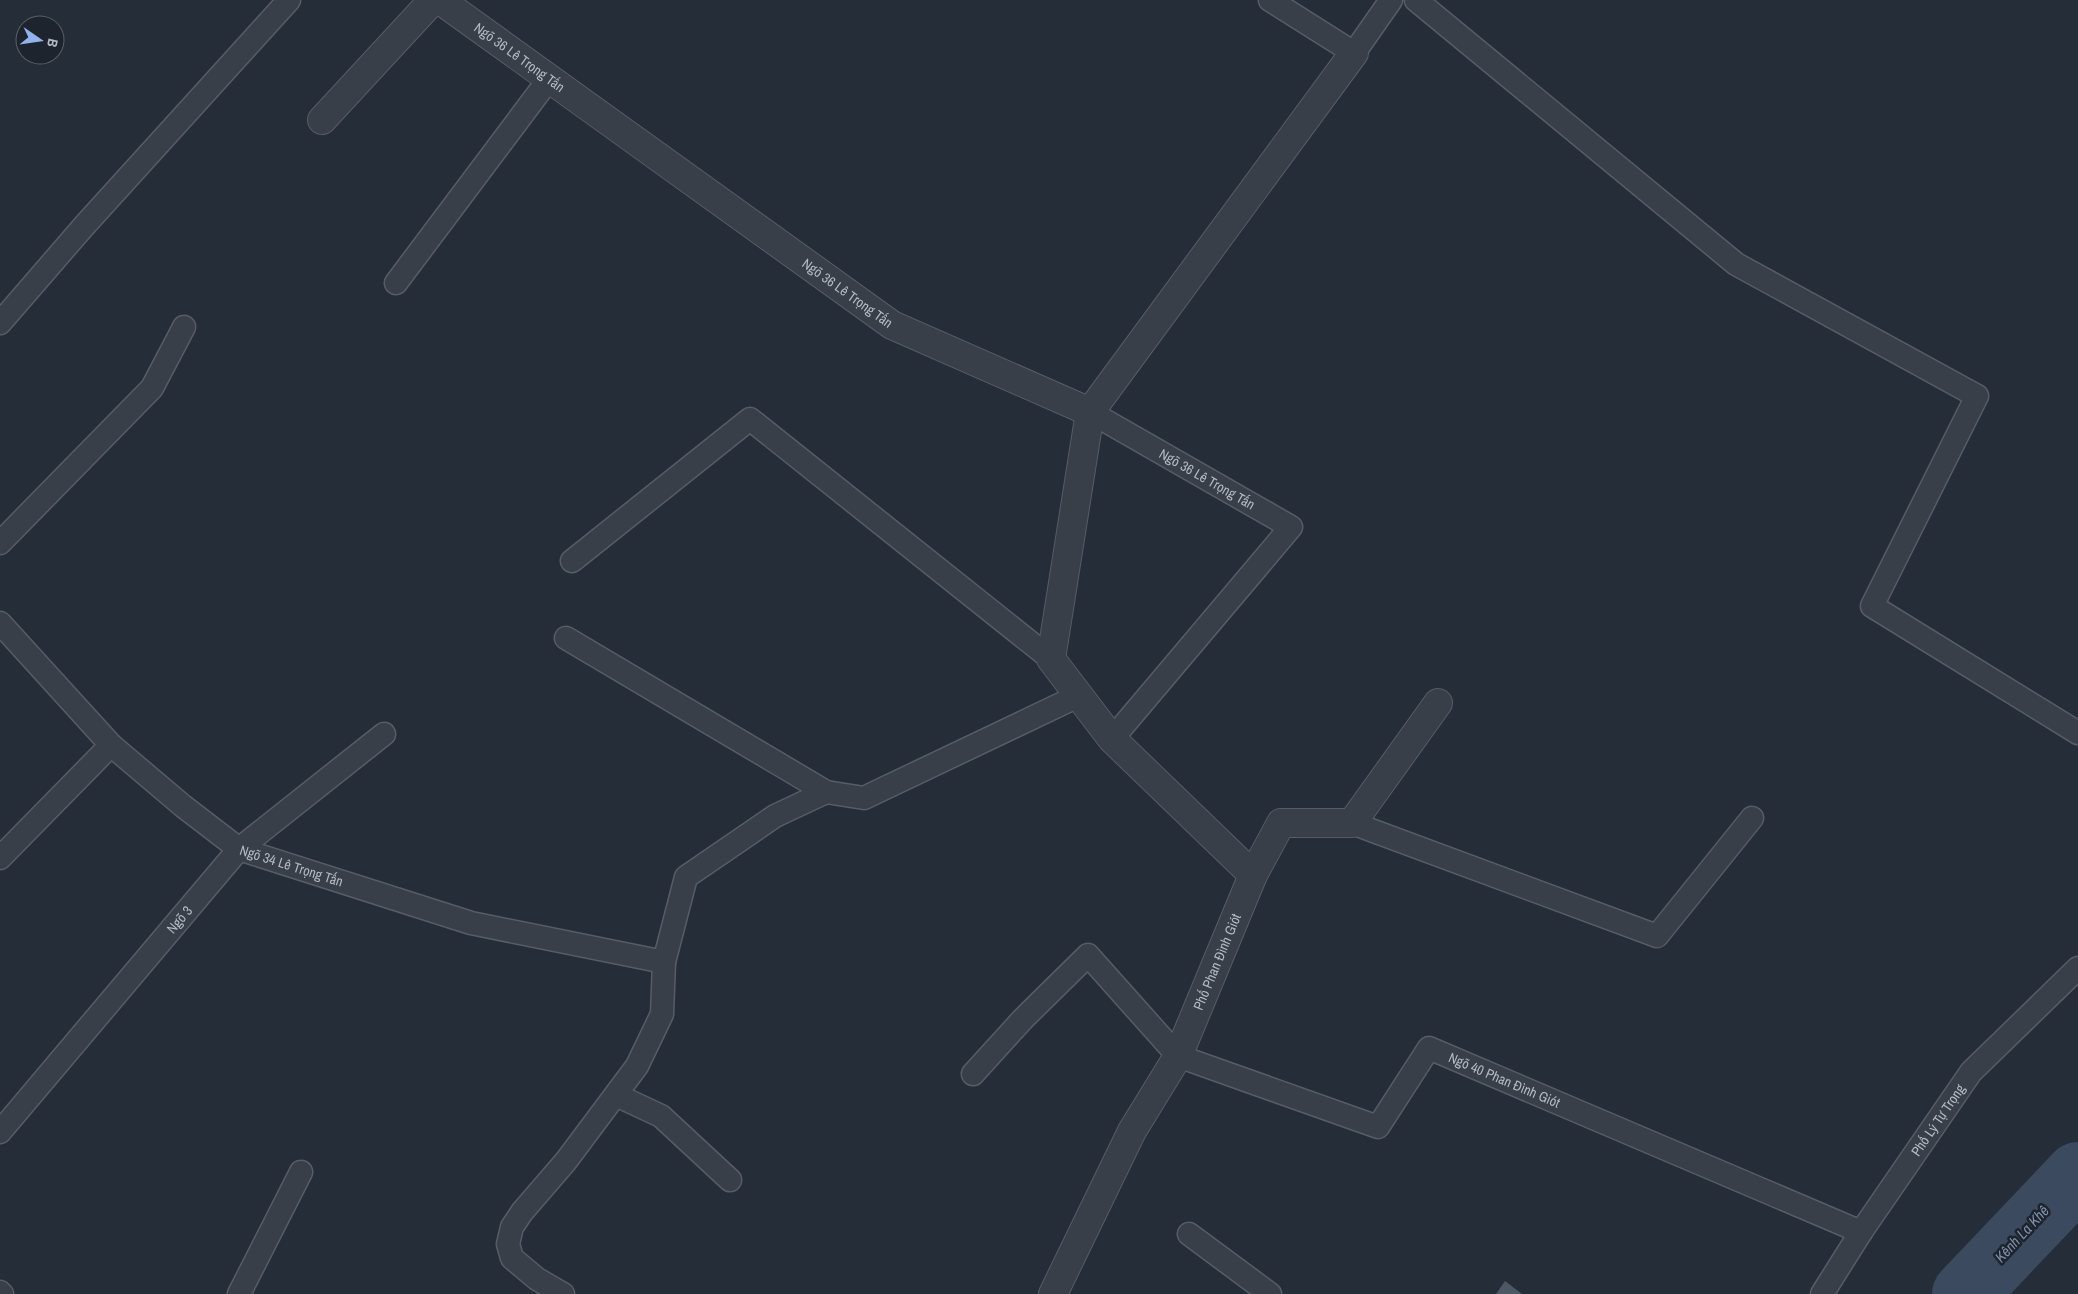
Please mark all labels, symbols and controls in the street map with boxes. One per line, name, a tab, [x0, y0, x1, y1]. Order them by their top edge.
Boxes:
north arrow	[15, 15, 65, 65]
street label: Ngõ 36 Lê Trọng Tấn	[471, 19, 568, 96]
text: B	[43, 37, 62, 49]
street label: Ngõ 36 Lê Trọng Tấn	[799, 254, 896, 332]
street label: Ngõ 36 Lê Trọng Tấn	[1156, 445, 1258, 514]
street label: Ngõ 34 Lê Trọng Tấn	[238, 841, 345, 891]
street label: Ngõ 3	[163, 902, 196, 937]
street label: Phố Phan Đình Giót	[1189, 911, 1245, 1013]
street label: Ngõ 40 Phan Đình Giót	[1446, 1048, 1563, 1112]
street label: Phố Lý Tự Trọng	[1907, 1080, 1969, 1160]
water label: Kênh La Khê	[1990, 1200, 2054, 1267]

